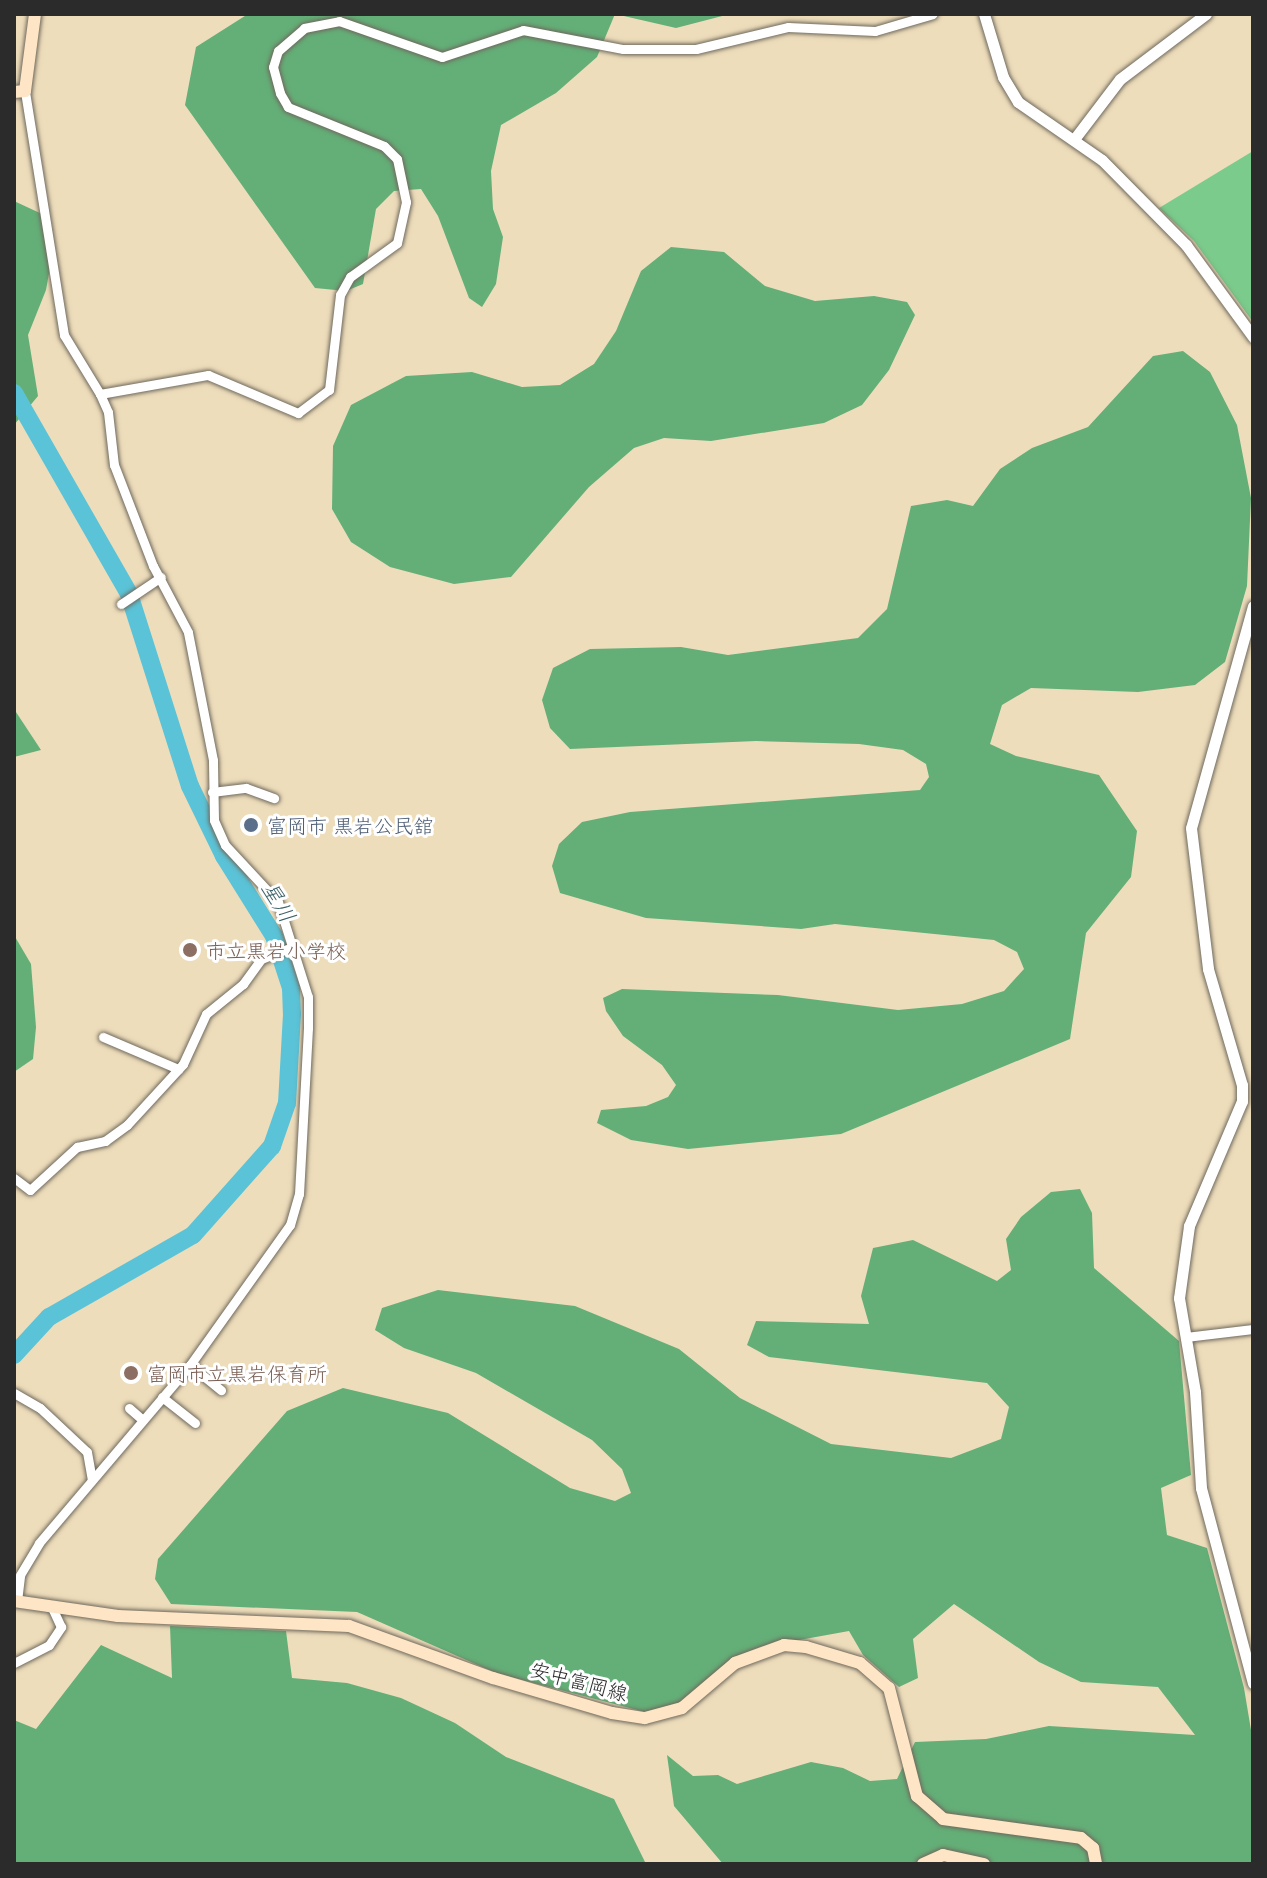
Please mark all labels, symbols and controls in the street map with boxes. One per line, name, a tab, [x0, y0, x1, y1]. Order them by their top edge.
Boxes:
place label: 富岡市 黒岩公民舘	[267, 813, 433, 837]
marker: 富岡市 黒岩公民舘	[242, 816, 260, 834]
water label: 星川	[257, 875, 303, 927]
place label: 市立黒岩小学校	[206, 938, 346, 962]
marker: 市立黒岩小学校	[181, 941, 199, 959]
place label: 富岡市立黒岩保育所	[147, 1361, 327, 1385]
marker: 富岡市立黒岩保育所	[122, 1364, 140, 1382]
street label: 安中富岡線	[528, 1656, 630, 1706]

